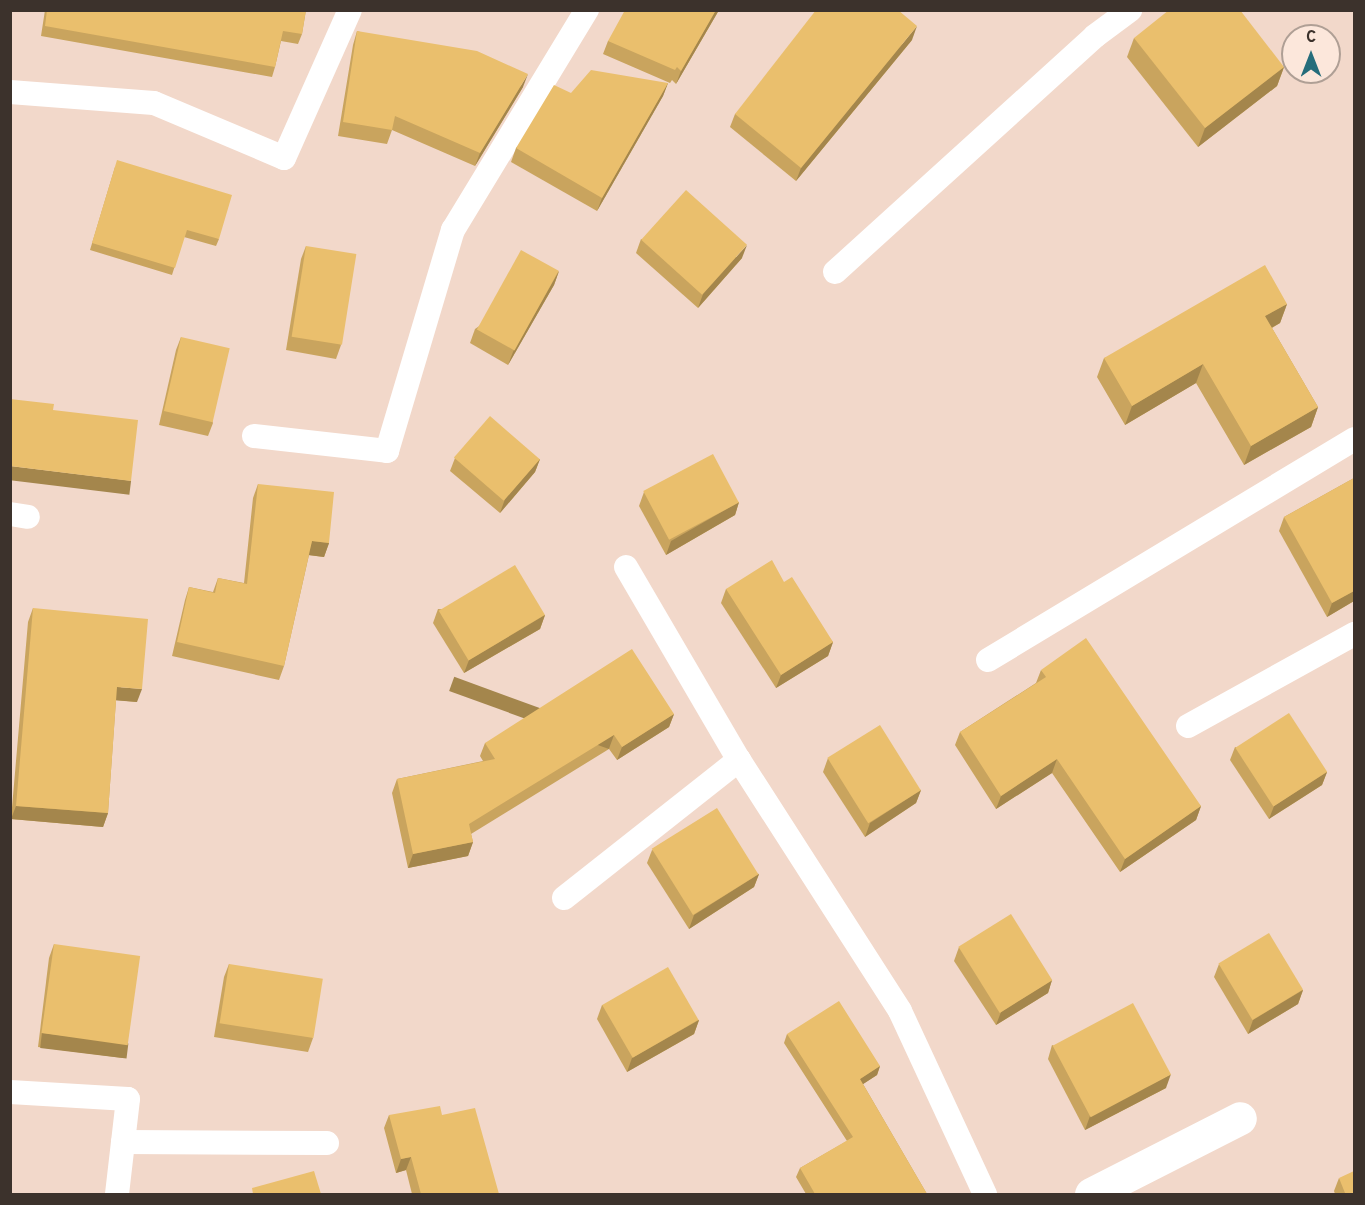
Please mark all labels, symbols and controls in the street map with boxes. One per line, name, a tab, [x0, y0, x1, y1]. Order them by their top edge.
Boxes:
north arrow	[1281, 24, 1341, 84]
text: С	[1306, 28, 1316, 48]

